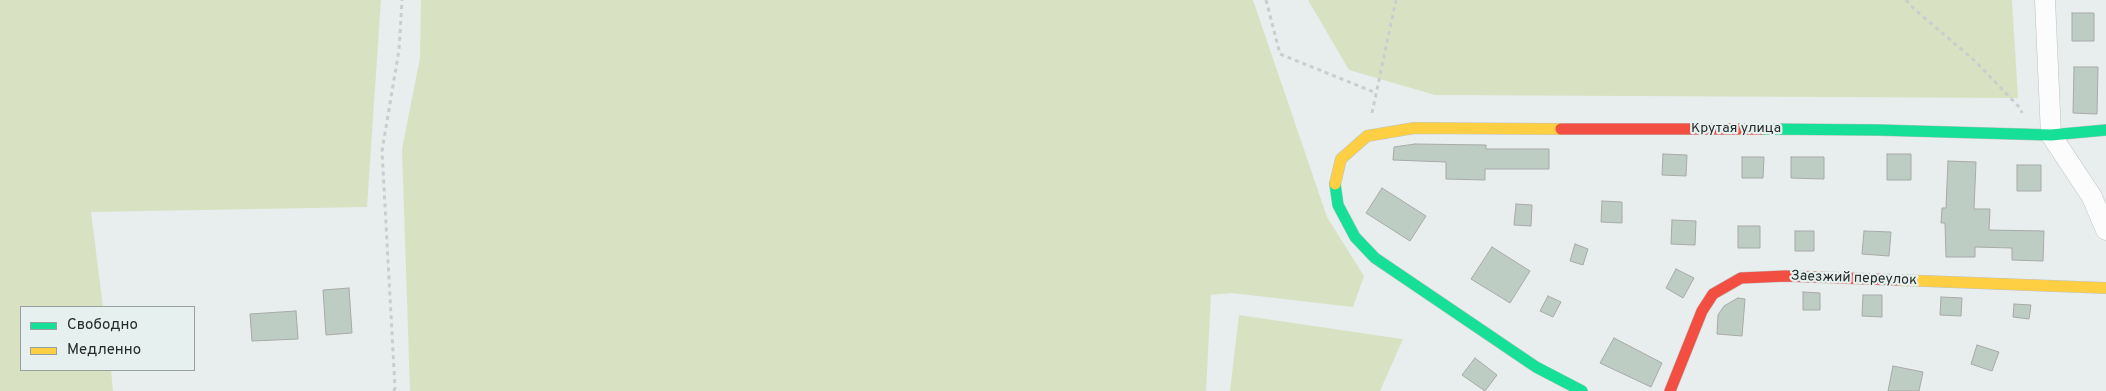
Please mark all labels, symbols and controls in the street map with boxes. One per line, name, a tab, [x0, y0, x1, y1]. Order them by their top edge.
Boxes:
street label: Крутая улица	[1691, 121, 1781, 137]
street label: Заезжий переулок	[1791, 268, 1917, 290]
legend	[20, 306, 195, 371]
text: Свободно	[67, 316, 138, 335]
text: Медленно	[67, 341, 141, 360]

